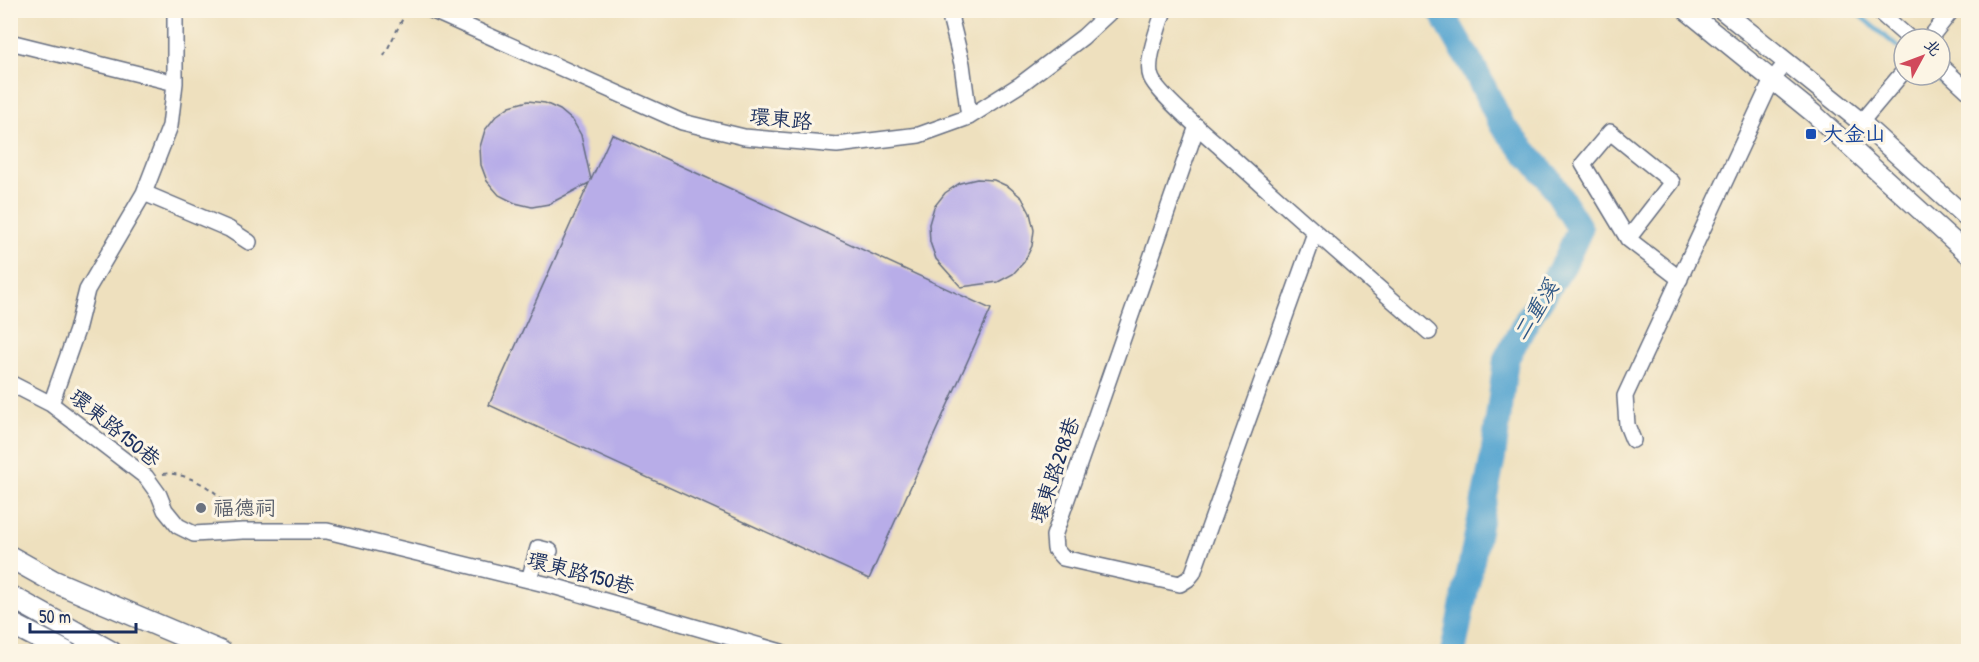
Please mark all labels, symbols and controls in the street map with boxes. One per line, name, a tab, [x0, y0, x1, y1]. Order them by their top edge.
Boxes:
north arrow	[1892, 27, 1952, 87]
text: 北	[1920, 34, 1947, 60]
street label: 環東路	[748, 101, 814, 136]
place label: 大金山	[1823, 119, 1886, 148]
marker: 大金山	[1804, 127, 1818, 141]
water label: 二重溪	[1505, 273, 1566, 346]
street label: 環東路150巷	[63, 382, 167, 473]
street label: 環東路298巷	[1023, 413, 1086, 527]
place label: 福德祠	[213, 493, 276, 522]
marker: 福德祠	[194, 501, 208, 515]
street label: 環東路150巷	[524, 544, 638, 601]
scale bar	[30, 596, 136, 634]
text: 50 m	[39, 604, 71, 629]

